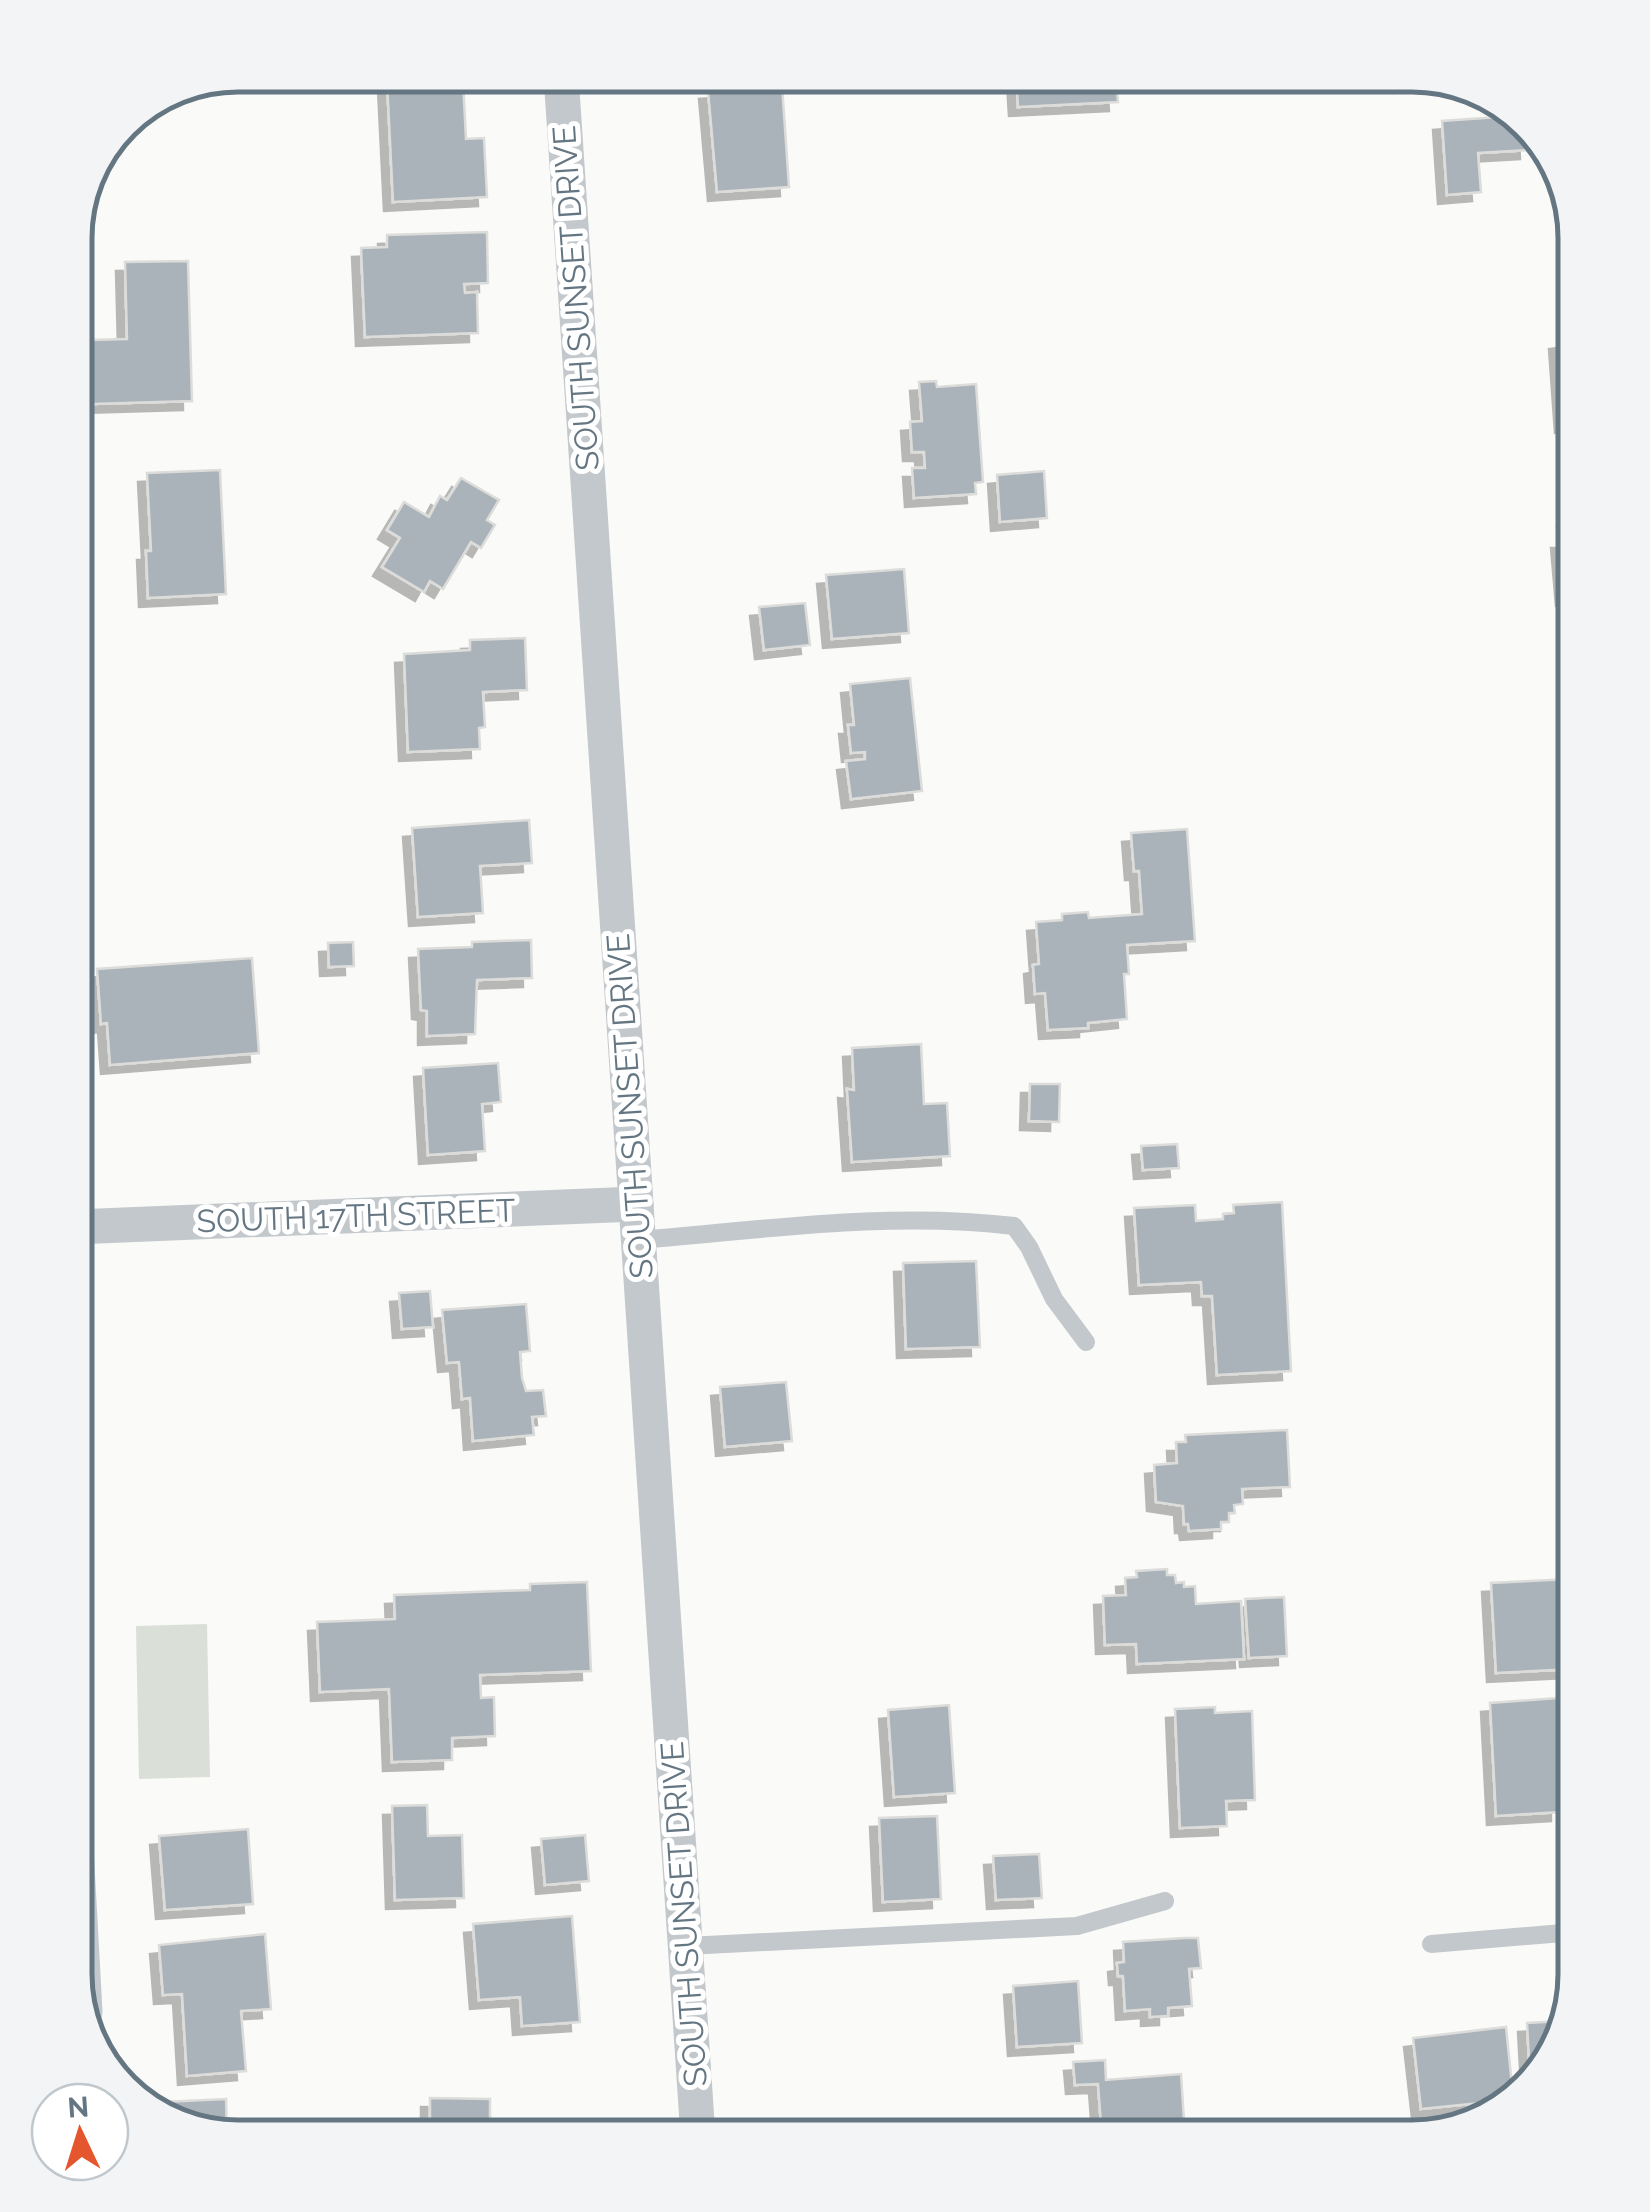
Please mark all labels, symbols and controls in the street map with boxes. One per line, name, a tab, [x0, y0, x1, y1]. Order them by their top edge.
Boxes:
street label: SOUTH SUNSET DRIVE	[545, 124, 606, 472]
street label: SOUTH SUNSET DRIVE	[599, 932, 660, 1280]
street label: SOUTH 17TH STREET	[196, 1191, 516, 1240]
street label: SOUTH SUNSET DRIVE	[653, 1740, 714, 2088]
north arrow	[30, 2082, 130, 2182]
text: N	[66, 2090, 90, 2125]

